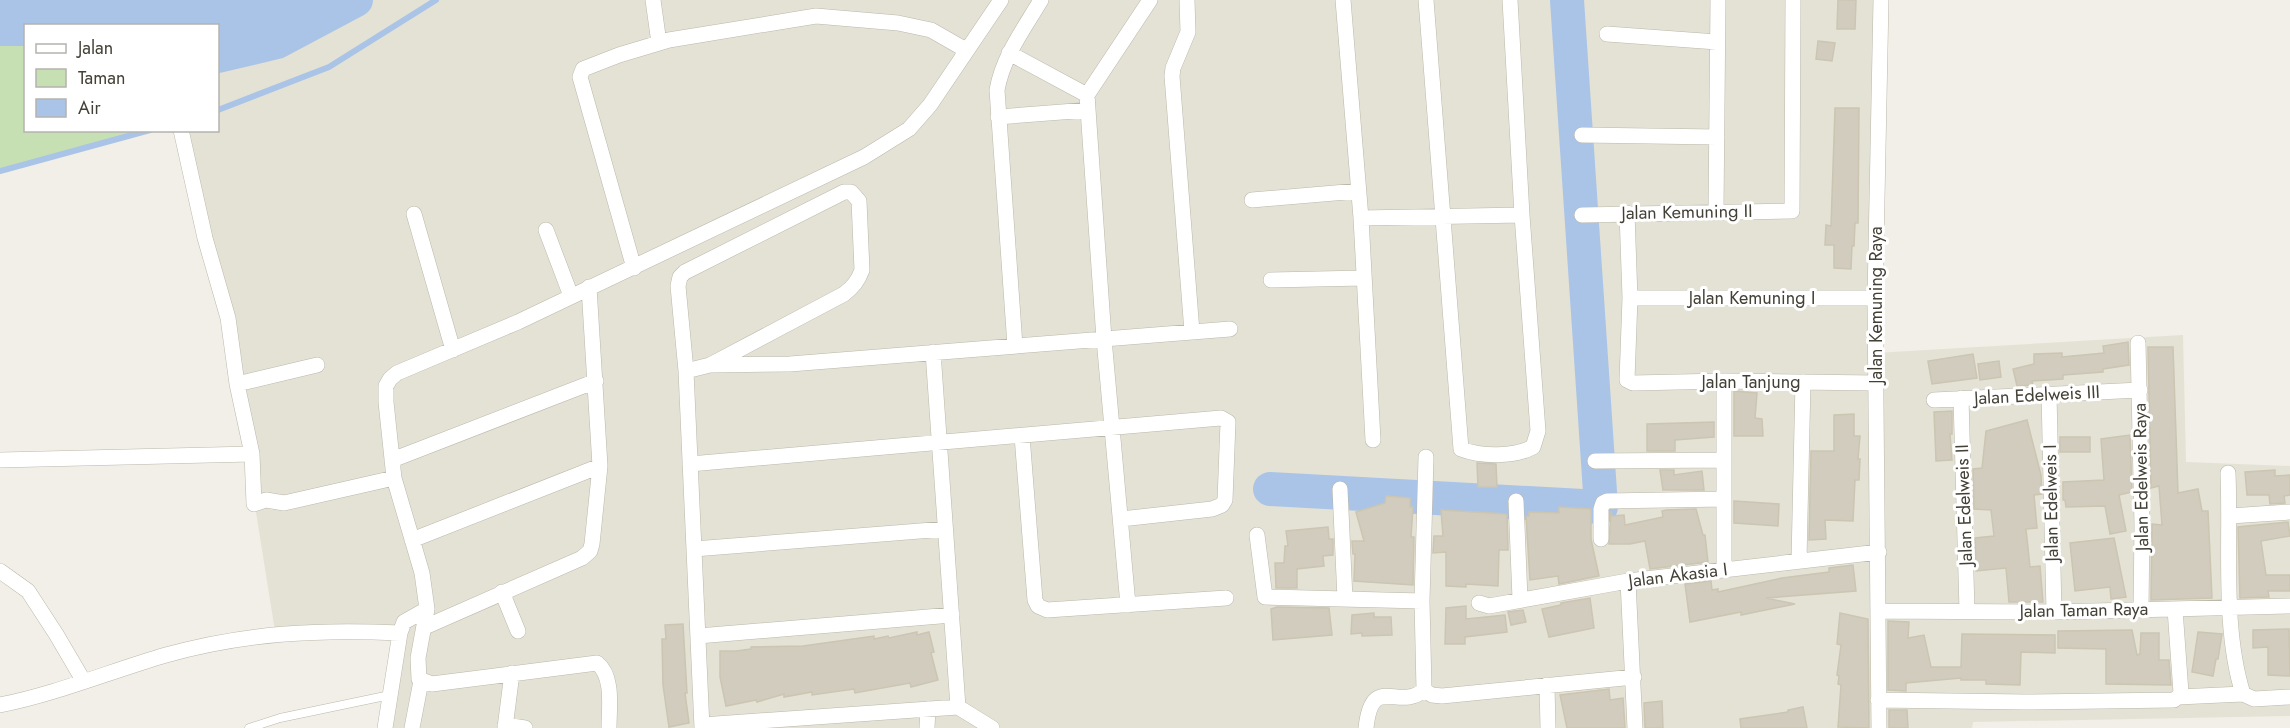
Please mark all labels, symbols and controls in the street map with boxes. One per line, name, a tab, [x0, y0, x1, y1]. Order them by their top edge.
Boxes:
legend	[24, 24, 219, 132]
text: Jalan	[76, 35, 113, 61]
text: Taman	[78, 65, 125, 91]
text: Air	[78, 95, 102, 121]
street label: Jalan Kemuning II	[1619, 198, 1753, 226]
street label: Jalan Kemuning Raya	[1863, 226, 1889, 386]
street label: Jalan Kemuning I	[1687, 285, 1815, 311]
street label: Jalan Tanjung	[1700, 369, 1800, 395]
street label: Jalan Edelweis III	[1971, 379, 2101, 411]
street label: Jalan Edelweis Raya	[2127, 403, 2155, 553]
street label: Jalan Edelweis II	[1949, 444, 1979, 568]
street label: Jalan Edelweis I	[2037, 444, 2065, 564]
street label: Jalan Akasia I	[1625, 556, 1729, 594]
street label: Jalan Taman Raya	[2017, 596, 2149, 624]

